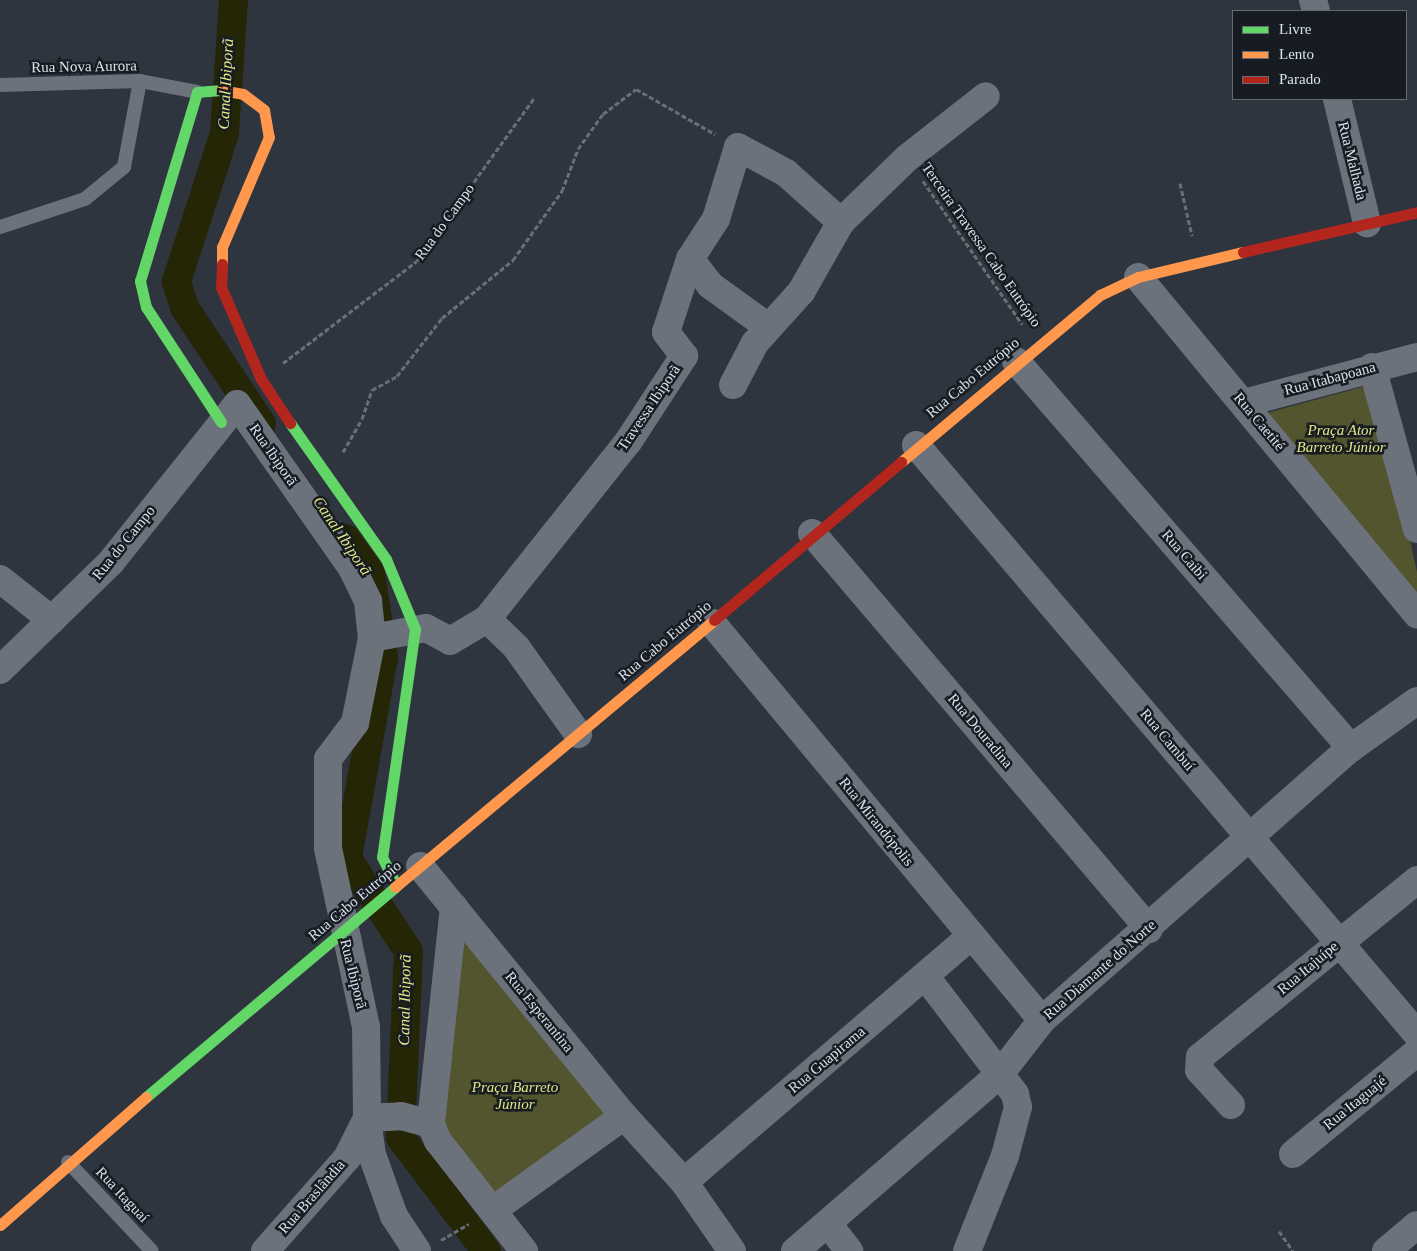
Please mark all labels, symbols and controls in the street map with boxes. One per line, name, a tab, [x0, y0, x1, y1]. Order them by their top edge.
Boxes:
legend	[1232, 10, 1407, 100]
text: Livre	[1279, 21, 1311, 37]
water label: Canal Ibiporã	[214, 38, 238, 130]
text: Lento	[1279, 46, 1314, 62]
street label: Rua Nova Aurora	[31, 57, 137, 77]
text: Parado	[1279, 71, 1321, 87]
street label: Rua Malhada	[1334, 120, 1370, 202]
street label: Terceira Travessa Cabo Eutrópio	[917, 159, 1045, 331]
street label: Rua do Campo	[411, 180, 479, 264]
street label: Rua Cabo Eutrópio	[923, 334, 1023, 422]
street label: Rua Itabapoana	[1282, 358, 1378, 400]
street label: Travessa Ibiporã	[614, 362, 684, 454]
street label: Rua Caetité	[1229, 389, 1289, 455]
street label: Rua Ibiporã	[245, 421, 301, 489]
park label: Praça Ator Barreto Júnior	[1296, 421, 1386, 456]
water label: Canal Ibiporã	[309, 493, 375, 579]
street label: Rua do Campo	[89, 502, 159, 584]
street label: Rua Caibi	[1157, 526, 1211, 584]
street label: Rua Cabo Eutrópio	[615, 597, 715, 685]
street label: Rua Douradina	[944, 690, 1016, 772]
street label: Rua Cambuí	[1136, 705, 1198, 775]
street label: Rua Mirandópolis	[835, 774, 917, 870]
street label: Rua Cabo Eutrópio	[305, 857, 405, 945]
street label: Rua Diamante do Norte	[1040, 916, 1160, 1024]
street label: Rua Ibiporã	[336, 937, 370, 1011]
street label: Rua Itajuípe	[1274, 937, 1342, 999]
water label: Canal Ibiporã	[395, 954, 415, 1046]
street label: Rua Esperantina	[501, 968, 577, 1056]
street label: Rua Guapirama	[785, 1023, 869, 1097]
street label: Rua Itaguajé	[1320, 1072, 1390, 1134]
park label: Praça Barreto Júnior	[472, 1078, 558, 1113]
street label: Rua Braslândia	[275, 1156, 349, 1238]
street label: Rua Itaguaí	[92, 1163, 152, 1227]

